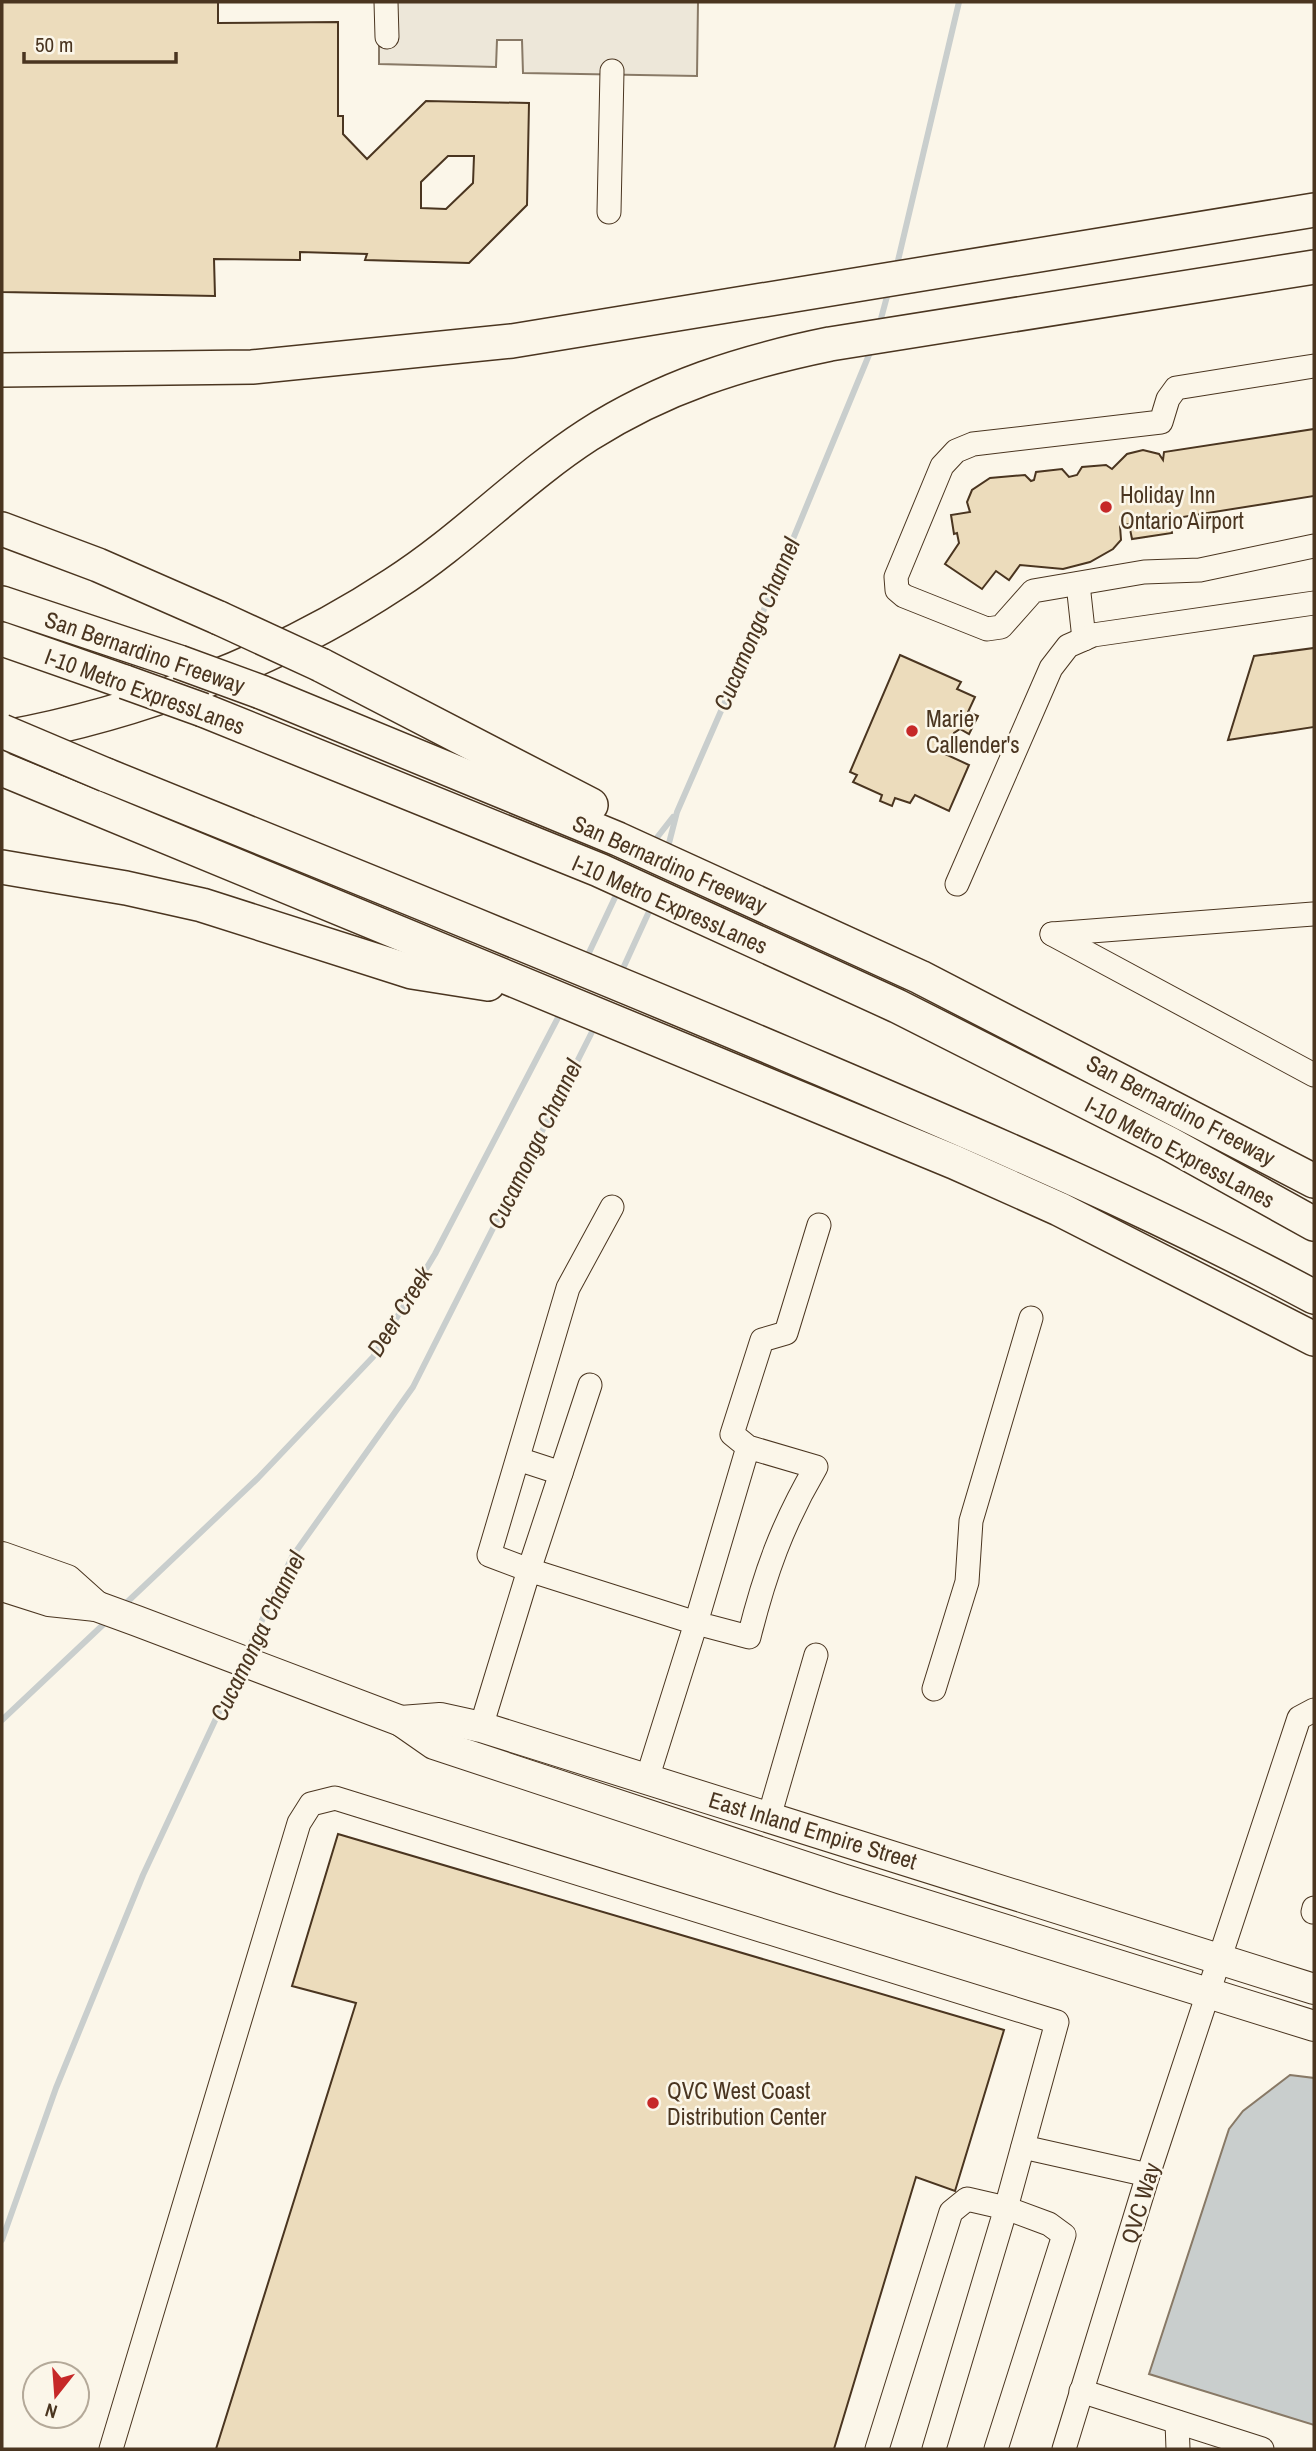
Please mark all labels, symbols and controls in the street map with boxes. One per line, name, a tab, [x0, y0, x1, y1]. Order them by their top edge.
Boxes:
scale bar	[24, 21, 177, 65]
text: 50 m	[35, 30, 73, 59]
place label: Holiday Inn Ontario Airport	[1120, 479, 1244, 536]
marker: Holiday Inn Ontario Airport	[1098, 499, 1114, 515]
water label: Cucamonga Channel	[705, 532, 807, 715]
street label: San Bernardino Freeway	[41, 603, 250, 701]
street label: I-10 Metro ExpressLanes	[41, 640, 249, 742]
place label: Marie Callender's	[926, 703, 1020, 760]
marker: Marie Callender's	[904, 723, 920, 739]
street label: San Bernardino Freeway	[568, 807, 773, 921]
street label: I-10 Metro ExpressLanes	[567, 847, 773, 961]
street label: San Bernardino Freeway	[1081, 1047, 1281, 1173]
water label: Cucamonga Channel	[479, 1053, 589, 1234]
street label: I-10 Metro ExpressLanes	[1080, 1089, 1280, 1215]
water label: Deer Creek	[359, 1259, 440, 1362]
water label: Cucamonga Channel	[202, 1545, 312, 1726]
street label: East Inland Empire Street	[705, 1784, 921, 1876]
place label: QVC West Coast Distribution Center	[667, 2075, 827, 2132]
marker: QVC West Coast Distribution Center	[645, 2095, 661, 2111]
street label: QVC Way	[1113, 2158, 1167, 2247]
north arrow	[21, 2360, 91, 2430]
text: N	[42, 2397, 60, 2425]

